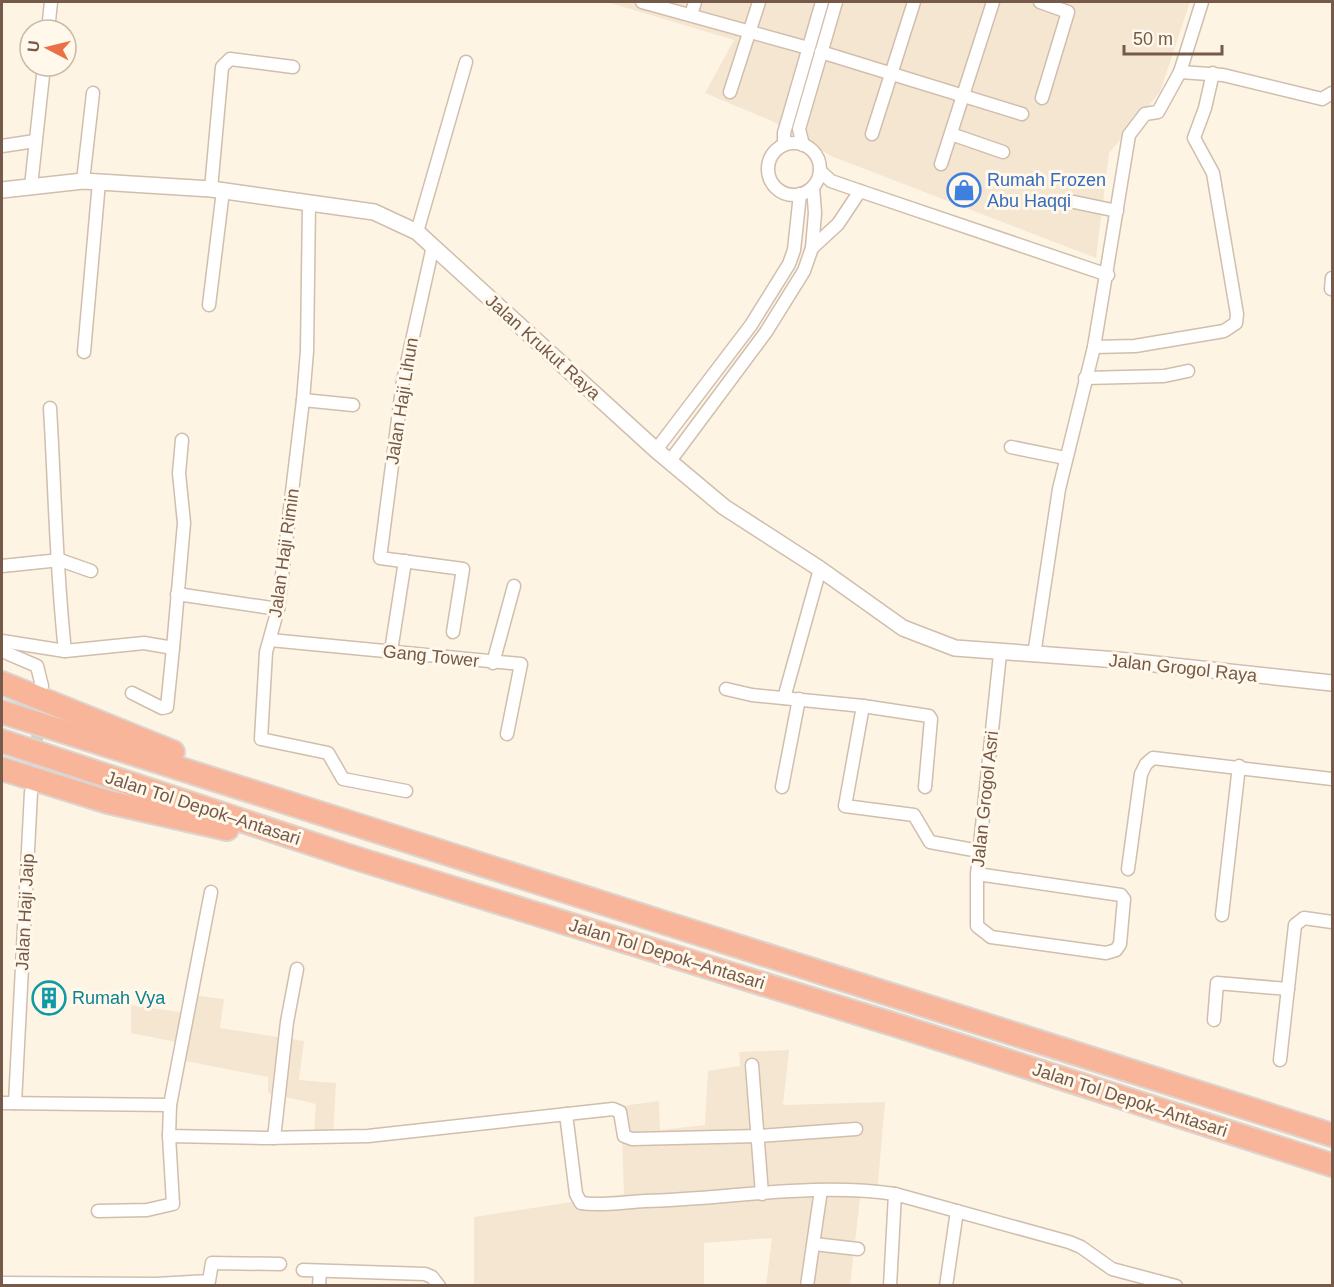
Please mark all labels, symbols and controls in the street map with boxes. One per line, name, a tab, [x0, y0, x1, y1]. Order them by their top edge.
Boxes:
north arrow	[18, 18, 78, 78]
scale bar	[1124, 18, 1222, 56]
text: 50 m	[1133, 29, 1173, 49]
text: U	[24, 39, 43, 53]
place label: Rumah Frozen Abu Haqqi	[987, 170, 1106, 211]
shop icon: Rumah Frozen Abu Haqqi	[946, 172, 982, 208]
street label: Jalan Krukut Raya	[482, 290, 605, 404]
street label: Jalan Haji Lihun	[382, 336, 422, 466]
street label: Jalan Haji Rimin	[265, 487, 303, 619]
street label: Gang Tower	[382, 641, 480, 671]
street label: Jalan Grogol Raya	[1108, 650, 1259, 686]
street label: Jalan Grogol Asri	[968, 730, 1002, 868]
street label: Jalan Tol Depok–Antasari	[103, 767, 303, 849]
street label: Jalan Haji Jaip	[12, 853, 38, 971]
street label: Jalan Tol Depok–Antasari	[567, 915, 767, 993]
building icon: Rumah Vya	[31, 980, 67, 1016]
place label: Rumah Vya	[72, 988, 166, 1008]
street label: Jalan Tol Depok–Antasari	[1030, 1059, 1230, 1141]

